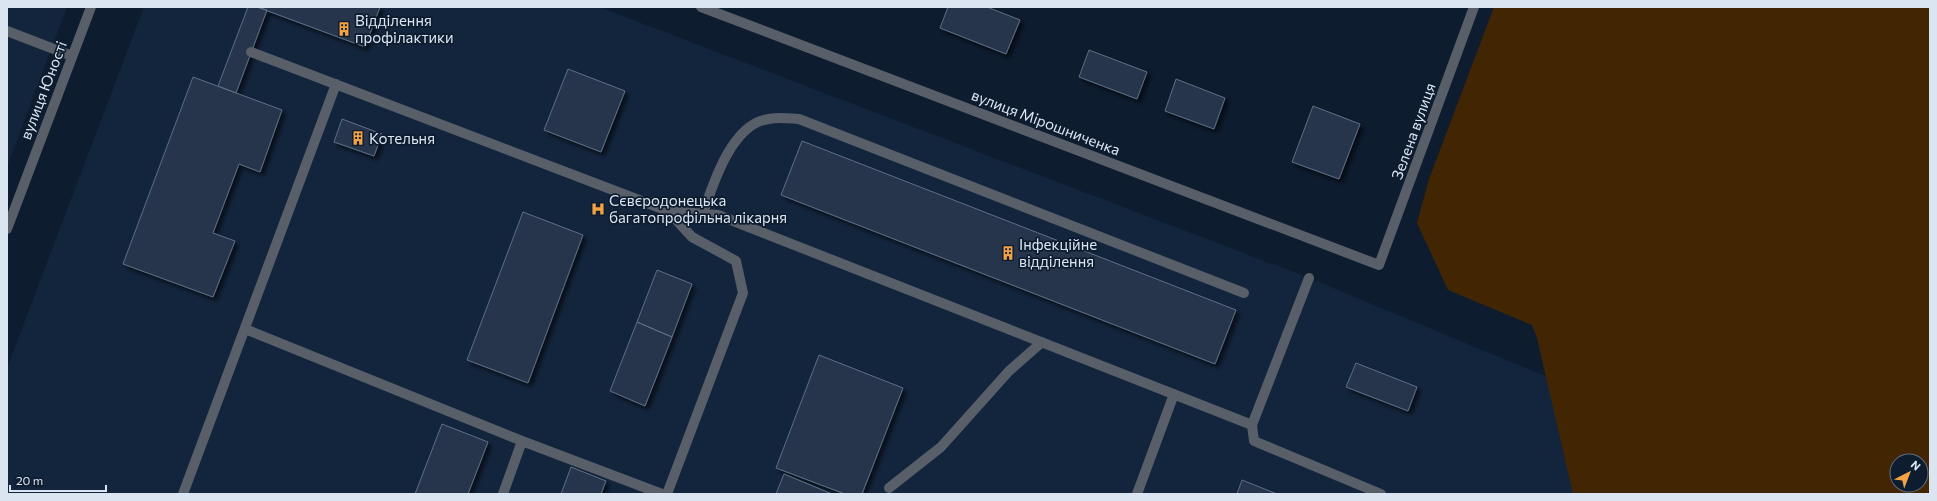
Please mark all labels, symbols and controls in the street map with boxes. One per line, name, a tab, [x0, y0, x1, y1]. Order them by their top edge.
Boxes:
place label: Відділення профілактики	[355, 11, 454, 46]
building icon: Відділення профілактики	[336, 21, 352, 37]
street label: вулиця Юності	[16, 38, 70, 142]
street label: Зелена вулиця	[1387, 80, 1439, 182]
street label: вулиця Мірошниченка	[969, 85, 1123, 159]
place label: Котельня	[369, 129, 435, 147]
building icon: Котельня	[350, 130, 366, 146]
place label: Сєвєродонецька багатопрофільна лікарня	[609, 191, 787, 226]
hospital icon: Сєвєродонецька багатопрофільна лікарня	[590, 201, 606, 217]
place label: Інфекційне відділення	[1019, 235, 1097, 270]
building icon: Інфекційне відділення	[1000, 245, 1016, 261]
north arrow	[1889, 453, 1929, 493]
text: N	[1909, 458, 1923, 473]
scale bar	[10, 467, 106, 493]
text: 20 m	[16, 473, 43, 487]

